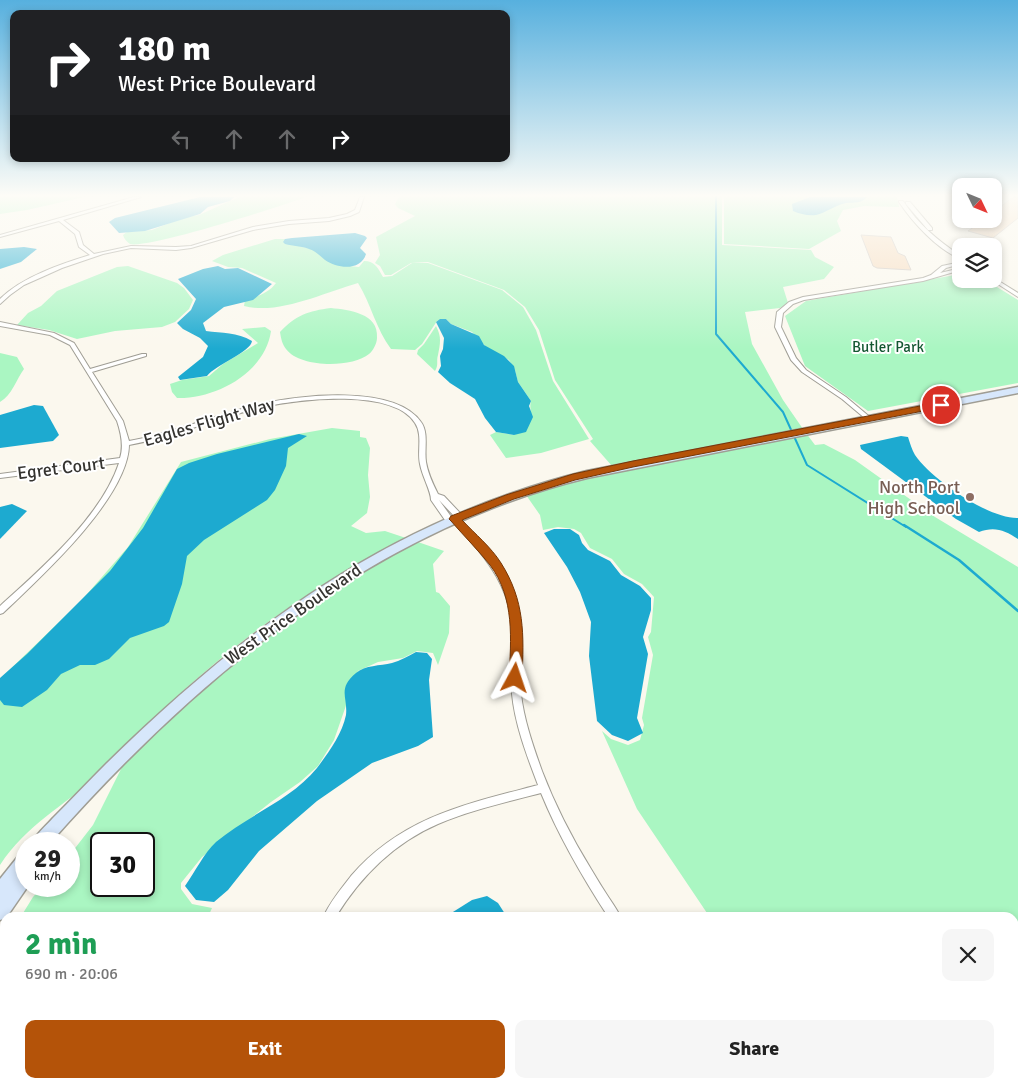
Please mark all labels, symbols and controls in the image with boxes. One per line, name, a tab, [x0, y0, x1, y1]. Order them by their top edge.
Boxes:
text: 180 m	[118, 27, 211, 70]
icon: right	[35, 30, 100, 95]
text: West Price Boulevard	[118, 70, 316, 97]
icon: left	[167, 125, 195, 153]
icon: ahead	[220, 125, 248, 153]
icon: ahead	[273, 125, 301, 153]
icon: right	[326, 125, 354, 153]
north arrow	[952, 178, 1002, 228]
map controls	[952, 178, 1002, 288]
button: layers	[952, 238, 1002, 288]
park label: Butler Park	[852, 338, 924, 356]
pin	[920, 384, 962, 426]
icon: arrive	[927, 391, 955, 419]
street label: Eagles Flight Way	[141, 393, 278, 451]
street label: Egret Court	[16, 452, 106, 484]
place label: North Port High School	[867, 476, 960, 519]
marker: North Port High School	[964, 491, 976, 503]
street label: West Price Boulevard	[220, 558, 366, 670]
position arrow	[488, 651, 540, 703]
speed limit sign: 30	[90, 832, 155, 897]
text: 29	[34, 843, 61, 874]
text: km/h	[34, 869, 61, 884]
text: 2 min	[25, 926, 97, 963]
button: close	[942, 929, 994, 981]
text: 690 m · 20:06	[25, 964, 118, 984]
button: Exit	[25, 1020, 505, 1078]
button: Share	[515, 1020, 994, 1078]

